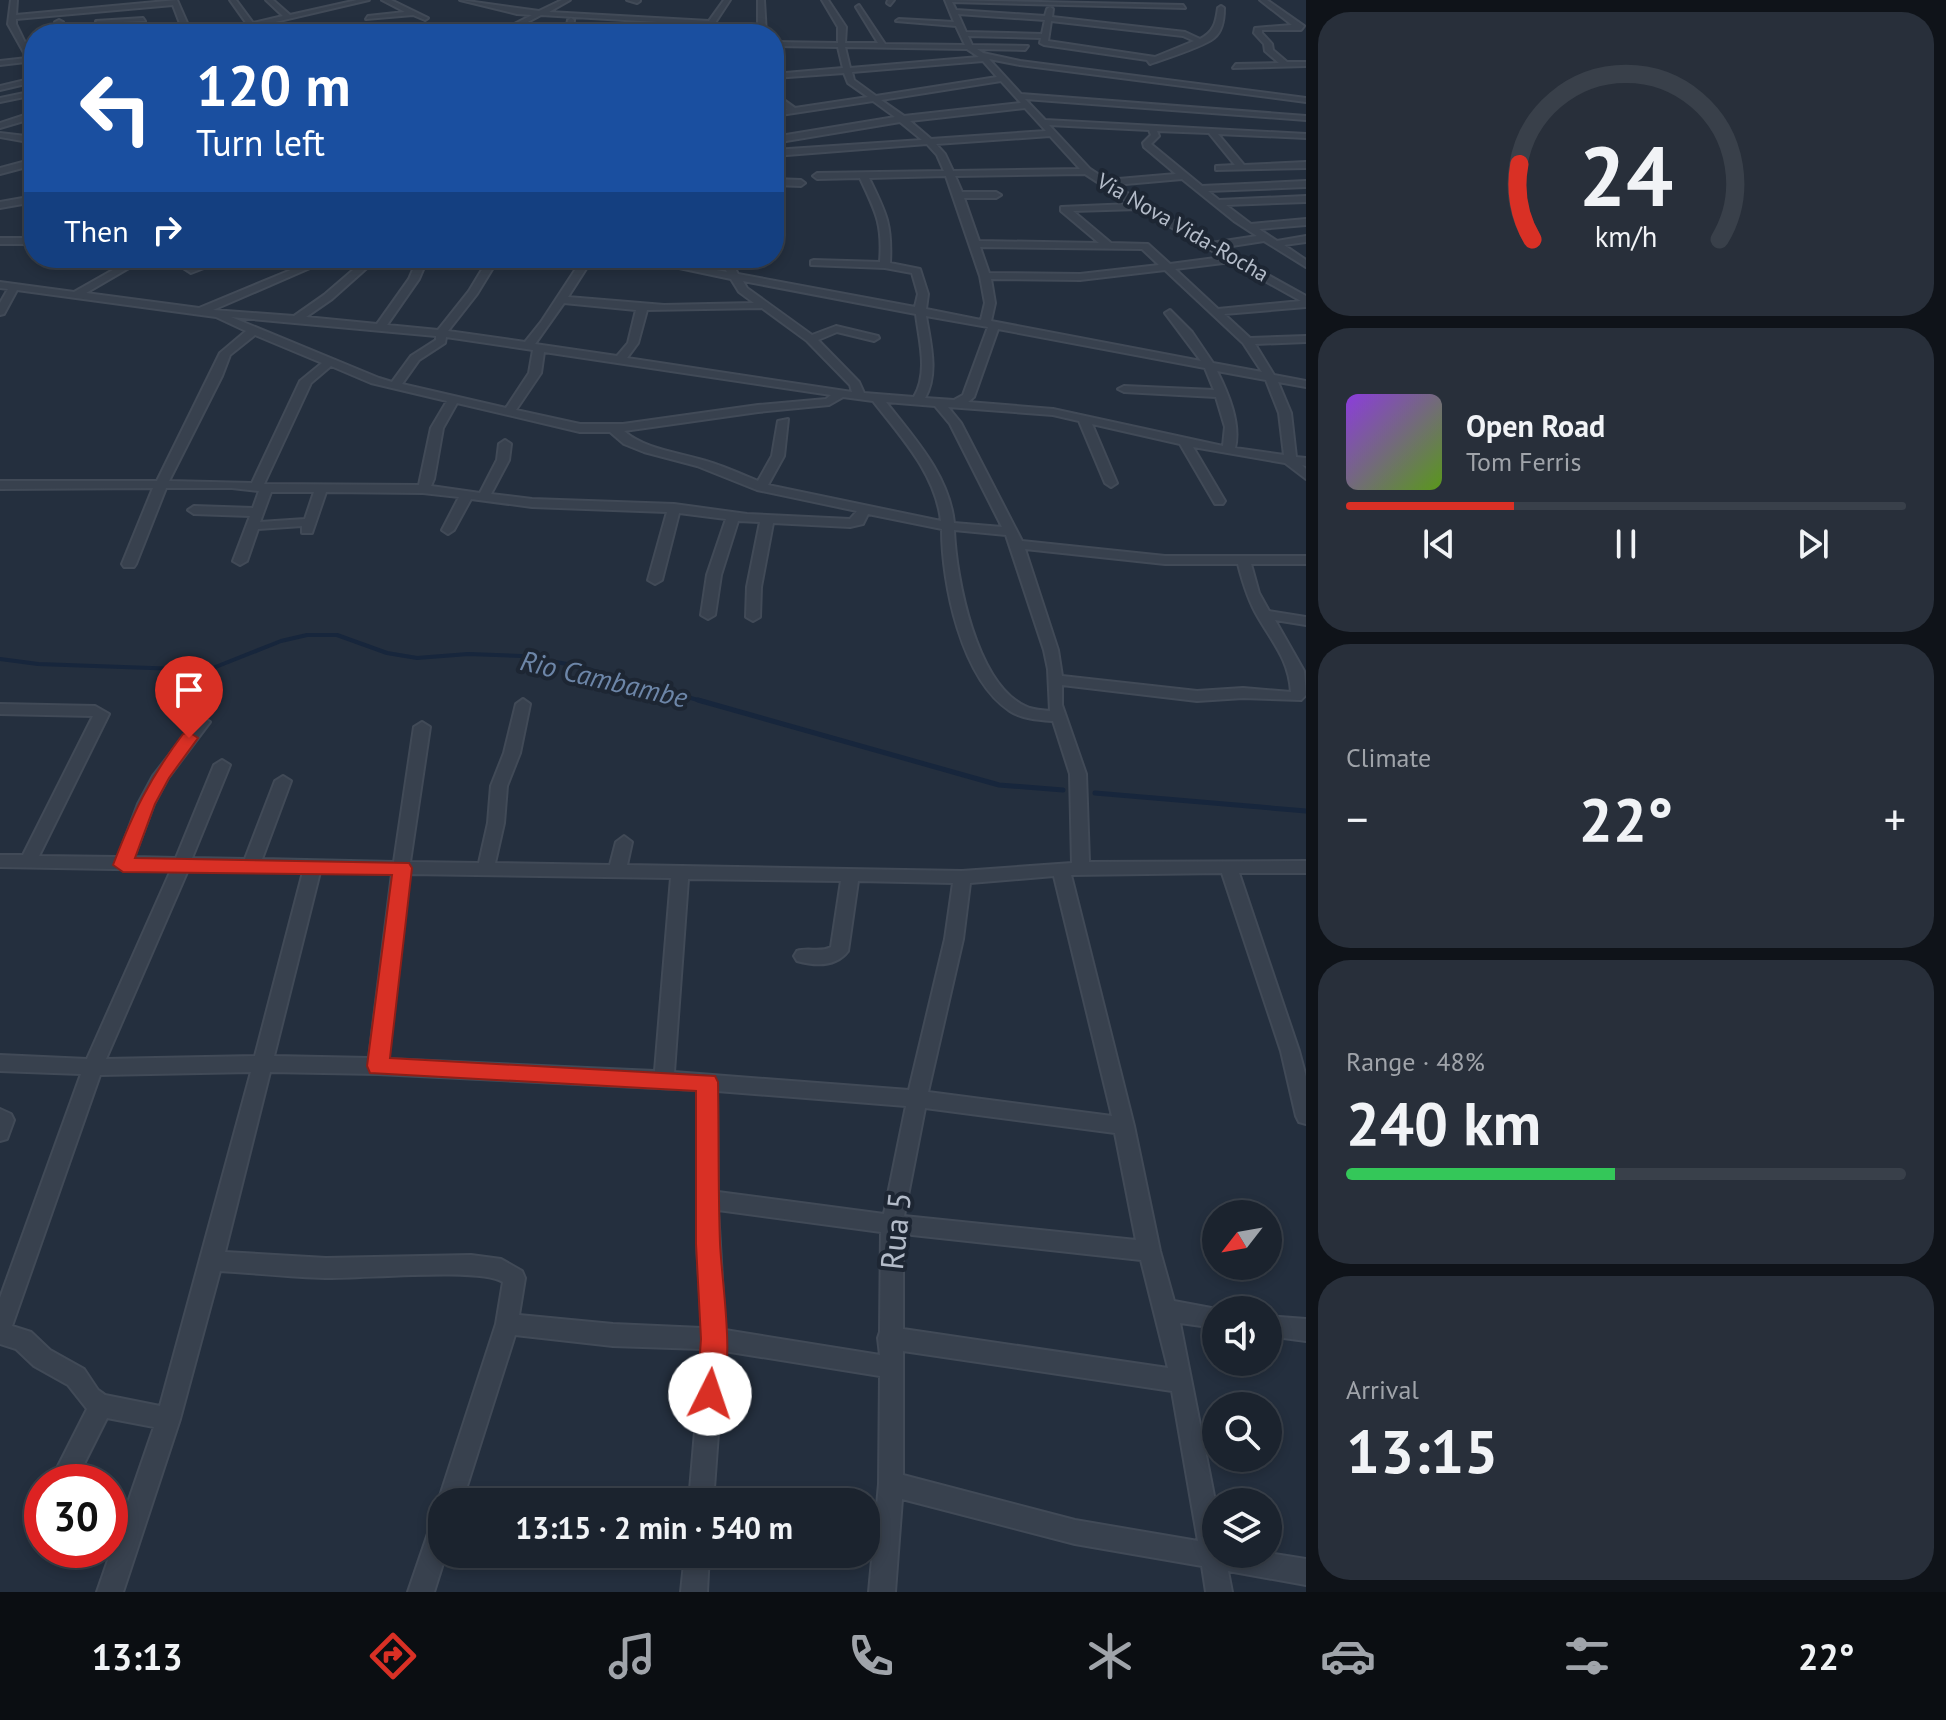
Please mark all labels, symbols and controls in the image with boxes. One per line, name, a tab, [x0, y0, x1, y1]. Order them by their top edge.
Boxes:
text: 120 m	[196, 49, 351, 121]
icon: left	[64, 56, 168, 160]
text: Turn left	[196, 119, 325, 166]
text: 24	[1579, 121, 1673, 229]
street label: Via Nova Vida-Rocha	[1091, 166, 1274, 288]
icon: right	[145, 208, 189, 252]
text: Then	[64, 211, 129, 250]
text: km/h	[1595, 218, 1657, 255]
text: Open Road	[1466, 406, 1605, 445]
text: Tom Ferris	[1466, 445, 1581, 478]
icon: previous	[1417, 522, 1461, 566]
icon: pause	[1604, 522, 1648, 566]
icon: next	[1791, 522, 1835, 566]
water label: Rio Cambambe	[517, 641, 691, 716]
pin	[155, 656, 223, 738]
icon: arrive	[167, 668, 211, 712]
text: Climate	[1346, 741, 1431, 774]
text: 22°	[1579, 780, 1673, 858]
text: −	[1346, 790, 1368, 847]
text: +	[1884, 790, 1906, 847]
text: Range · 48%	[1346, 1045, 1485, 1078]
text: 240 km	[1346, 1084, 1541, 1162]
street label: Rua 5	[870, 1190, 920, 1272]
north arrow	[1202, 1200, 1282, 1280]
map controls	[1202, 1200, 1282, 1568]
button: sound	[1202, 1296, 1282, 1376]
position arrow	[668, 1352, 752, 1436]
text: Arrival	[1346, 1373, 1419, 1406]
button: search	[1202, 1392, 1282, 1472]
text: 13:15	[1346, 1412, 1498, 1490]
speed limit sign: 30	[24, 1464, 128, 1568]
button: layers	[1202, 1488, 1282, 1568]
text: 13:15 · 2 min · 540 m	[515, 1508, 793, 1547]
icon: directions	[365, 1628, 421, 1684]
icon: music	[604, 1628, 660, 1684]
icon: phone	[843, 1628, 899, 1684]
icon: climate	[1082, 1628, 1138, 1684]
icon: car	[1320, 1628, 1376, 1684]
icon: filters	[1559, 1628, 1615, 1684]
text: 13:13	[91, 1633, 183, 1680]
text: 22°	[1798, 1633, 1855, 1680]

